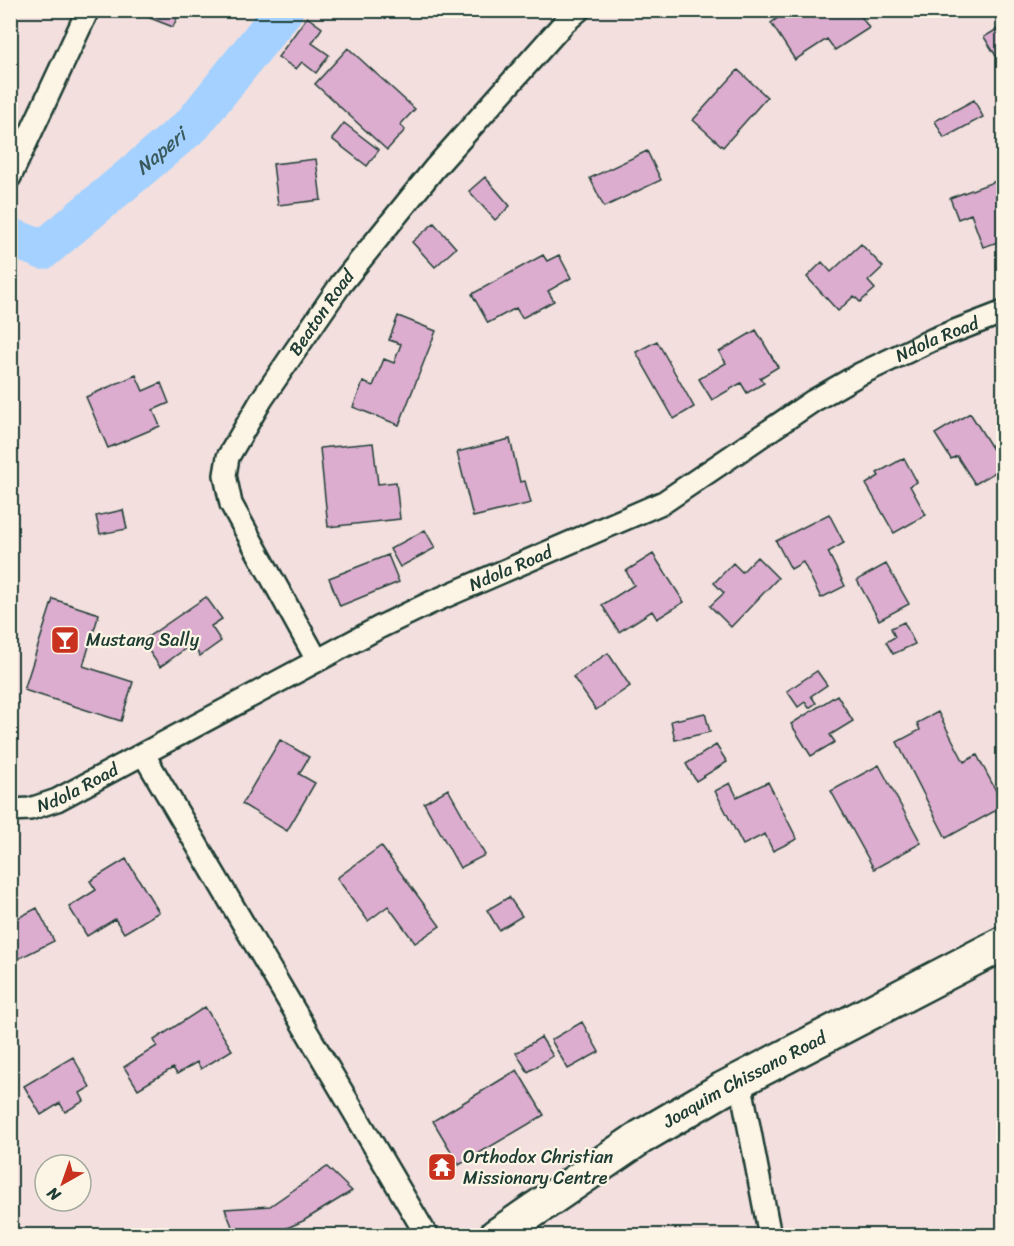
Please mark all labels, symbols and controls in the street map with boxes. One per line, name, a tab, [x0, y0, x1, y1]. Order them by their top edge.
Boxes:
water label: Naperi	[127, 117, 197, 184]
street label: Beaton Road	[280, 261, 364, 363]
street label: Ndola Road	[890, 307, 985, 371]
street label: Ndola Road	[464, 535, 559, 600]
bar icon: Mustang Sally	[49, 624, 81, 656]
place label: Mustang Sally	[86, 624, 200, 656]
street label: Ndola Road	[32, 753, 126, 822]
street label: Joaquim Chissano Road	[656, 1021, 833, 1137]
place label: Orthodox Christian Missionary Centre	[463, 1141, 614, 1194]
temple icon: Orthodox Christian Missionary Centre	[426, 1151, 458, 1183]
north arrow	[33, 1153, 93, 1213]
text: N	[39, 1179, 68, 1209]

